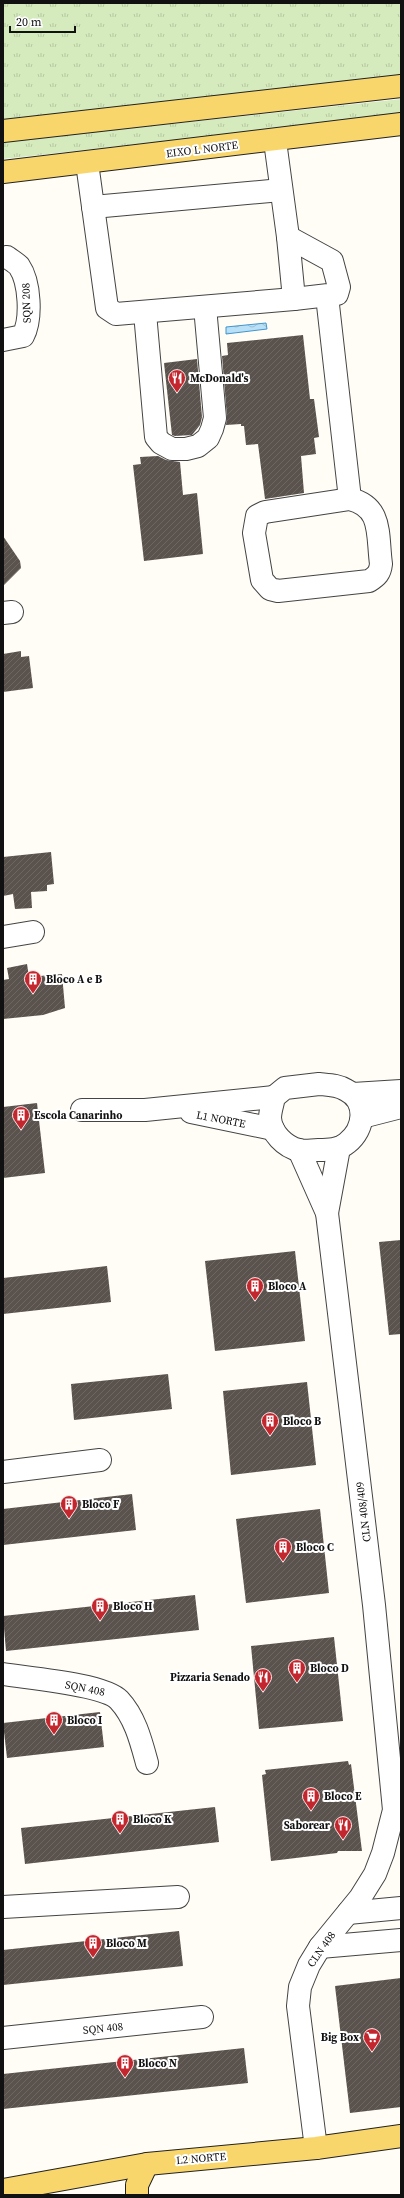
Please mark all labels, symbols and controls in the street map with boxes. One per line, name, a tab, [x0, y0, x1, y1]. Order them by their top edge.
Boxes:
scale bar	[10, 8, 75, 34]
text: 20 m	[16, 14, 42, 30]
street label: EIXO L NORTE	[165, 138, 239, 161]
street label: SQN 208	[18, 283, 35, 323]
restaurant icon: McDonald's	[167, 368, 187, 393]
place label: McDonald's	[190, 371, 248, 386]
building icon: Bloco A e B	[23, 969, 43, 994]
place label: Bloco A e B	[46, 972, 102, 987]
building icon: Escola Canarinho	[11, 1105, 31, 1130]
street label: L1 NORTE	[195, 1107, 247, 1132]
place label: Escola Canarinho	[34, 1108, 123, 1123]
building icon: Bloco A	[245, 1276, 265, 1301]
place label: Bloco A	[268, 1279, 307, 1294]
building icon: Bloco B	[260, 1411, 280, 1436]
place label: Bloco B	[283, 1414, 321, 1429]
street label: CLN 408/409	[352, 1481, 375, 1543]
building icon: Bloco F	[59, 1494, 79, 1519]
place label: Bloco F	[82, 1497, 120, 1512]
building icon: Bloco C	[273, 1537, 293, 1562]
place label: Bloco C	[296, 1540, 334, 1555]
building icon: Bloco H	[90, 1596, 110, 1621]
place label: Bloco H	[113, 1599, 153, 1614]
building icon: Bloco D	[287, 1658, 307, 1683]
place label: Bloco D	[310, 1661, 349, 1676]
restaurant icon: Pizzaria Senado	[253, 1667, 273, 1692]
place label: Pizzaria Senado	[170, 1670, 250, 1685]
street label: SQN 408	[64, 1677, 106, 1700]
building icon: Bloco I	[44, 1710, 64, 1735]
place label: Bloco I	[67, 1713, 102, 1728]
building icon: Bloco E	[301, 1786, 321, 1811]
place label: Bloco E	[324, 1789, 362, 1804]
building icon: Bloco K	[110, 1809, 130, 1834]
place label: Bloco K	[133, 1812, 172, 1827]
restaurant icon: Saborear	[333, 1815, 353, 1840]
place label: Saborear	[284, 1818, 331, 1833]
street label: CLN 408	[304, 1928, 339, 1970]
building icon: Bloco M	[83, 1933, 103, 1958]
place label: Bloco M	[106, 1936, 147, 1951]
street label: SQN 408	[82, 2019, 124, 2038]
supermarket icon: Big Box	[362, 2027, 382, 2052]
place label: Big Box	[321, 2030, 359, 2045]
building icon: Bloco N	[115, 2053, 135, 2078]
place label: Bloco N	[138, 2056, 177, 2071]
street label: L2 NORTE	[175, 2149, 227, 2168]

